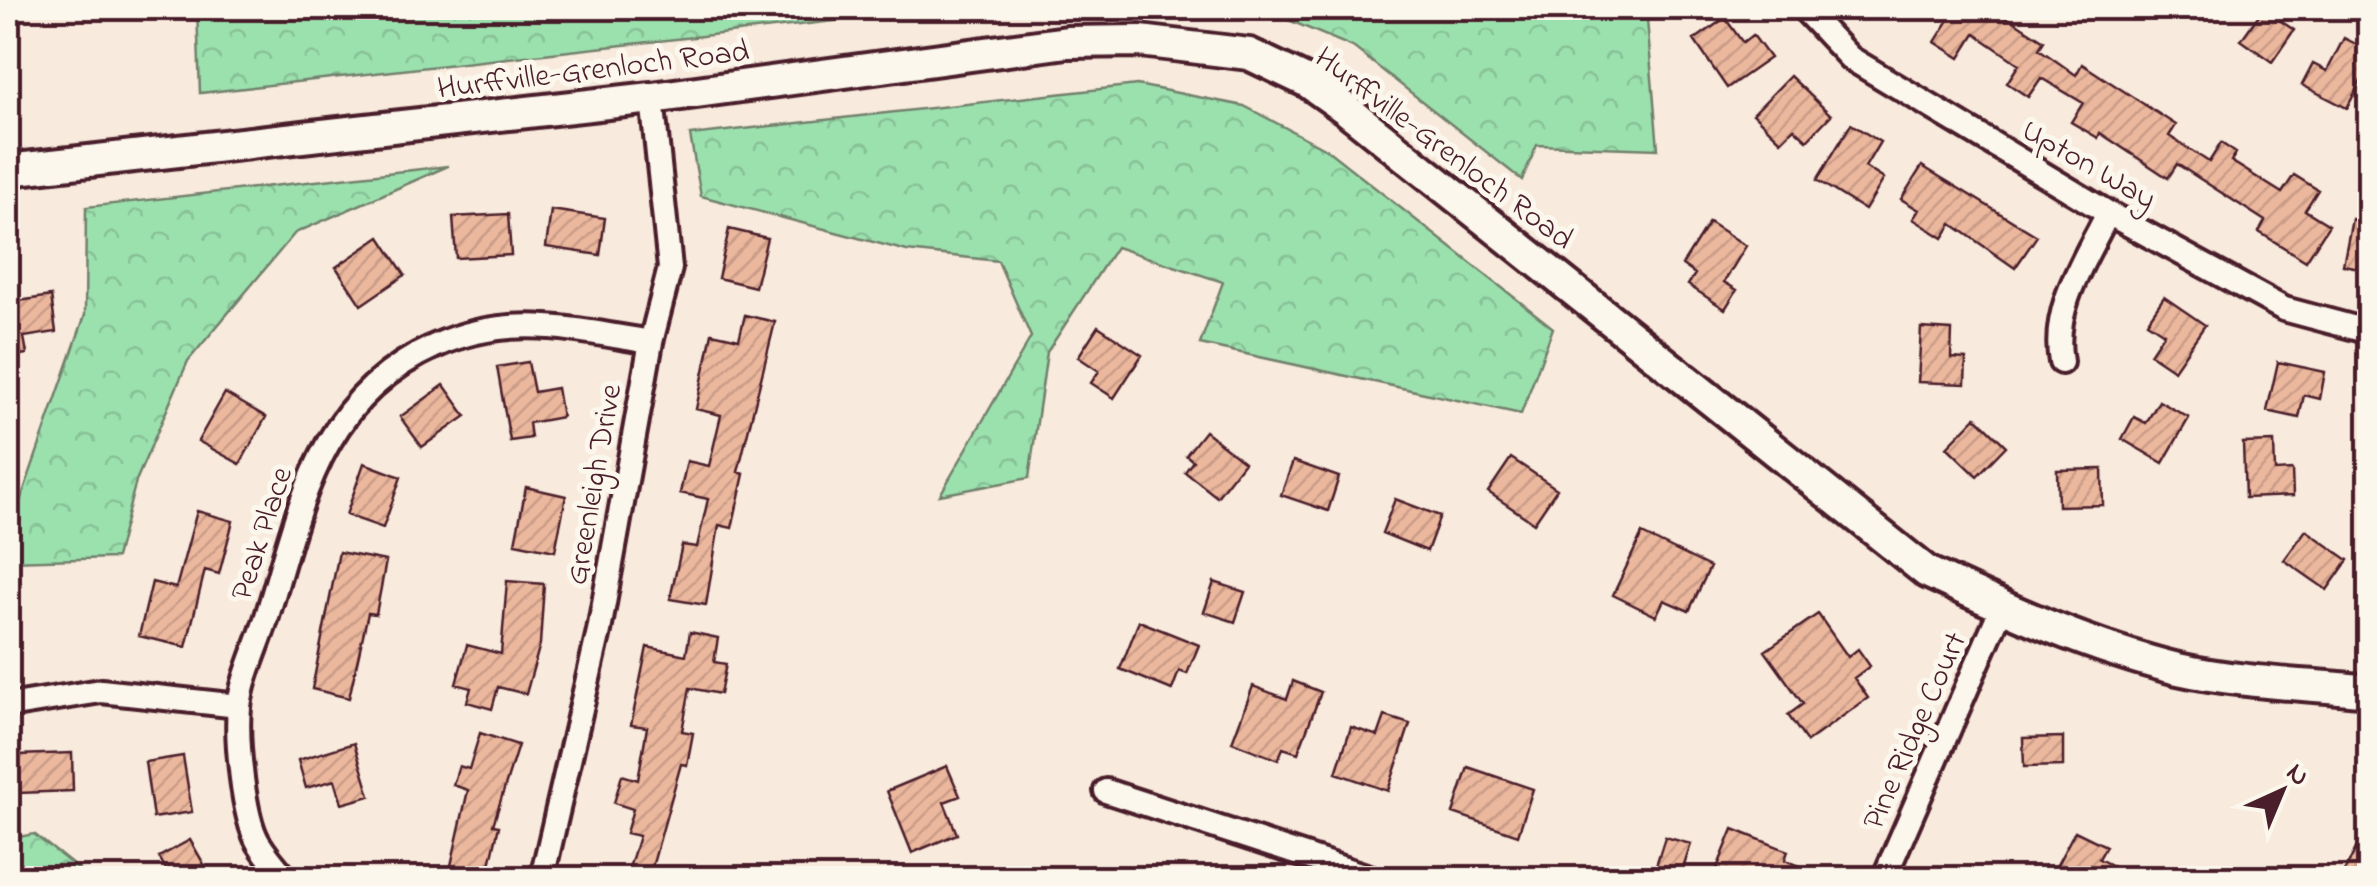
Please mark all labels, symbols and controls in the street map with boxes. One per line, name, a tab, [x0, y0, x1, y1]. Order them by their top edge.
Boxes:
street label: Hurffville-Grenloch Road	[435, 29, 752, 114]
street label: Hurffville-Grenloch Road	[1303, 37, 1582, 263]
street label: Upton Way	[2012, 109, 2164, 224]
street label: Greenleigh Drive	[555, 380, 636, 589]
street label: Peak Place	[220, 461, 307, 607]
street label: Pine Ridge Court	[1852, 625, 1981, 838]
north arrow	[2232, 741, 2332, 841]
text: N	[2276, 754, 2318, 797]

